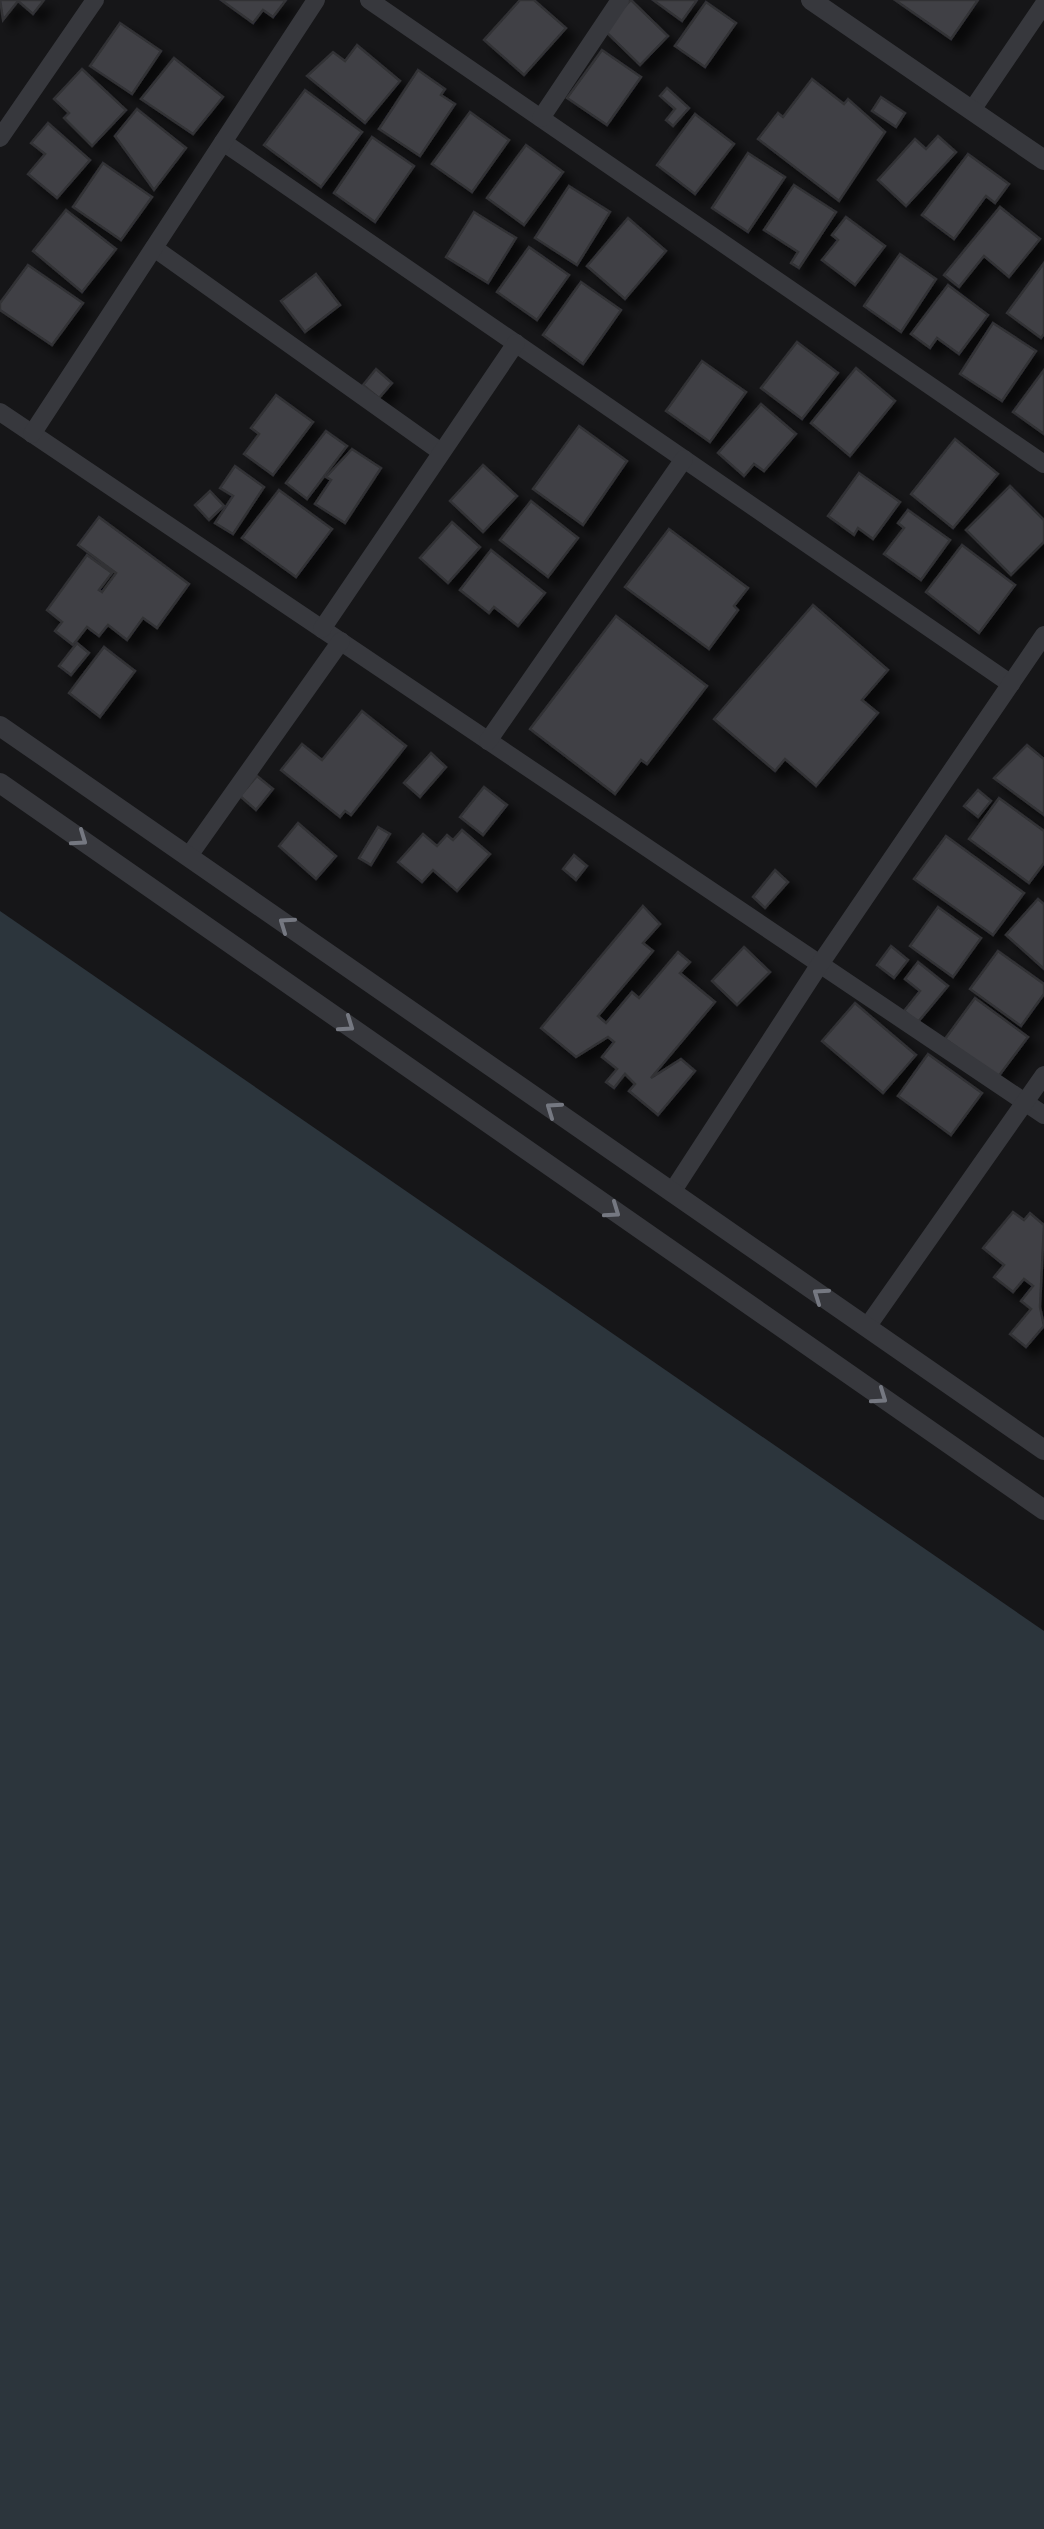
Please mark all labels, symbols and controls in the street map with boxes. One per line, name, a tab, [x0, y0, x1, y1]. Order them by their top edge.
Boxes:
one-way arrow	[69, 827, 87, 845]
one-way arrow	[278, 918, 297, 936]
one-way arrow	[335, 1013, 354, 1031]
one-way arrow	[545, 1103, 563, 1122]
one-way arrow	[602, 1199, 620, 1217]
one-way arrow	[813, 1288, 831, 1307]
one-way arrow	[868, 1385, 887, 1403]

